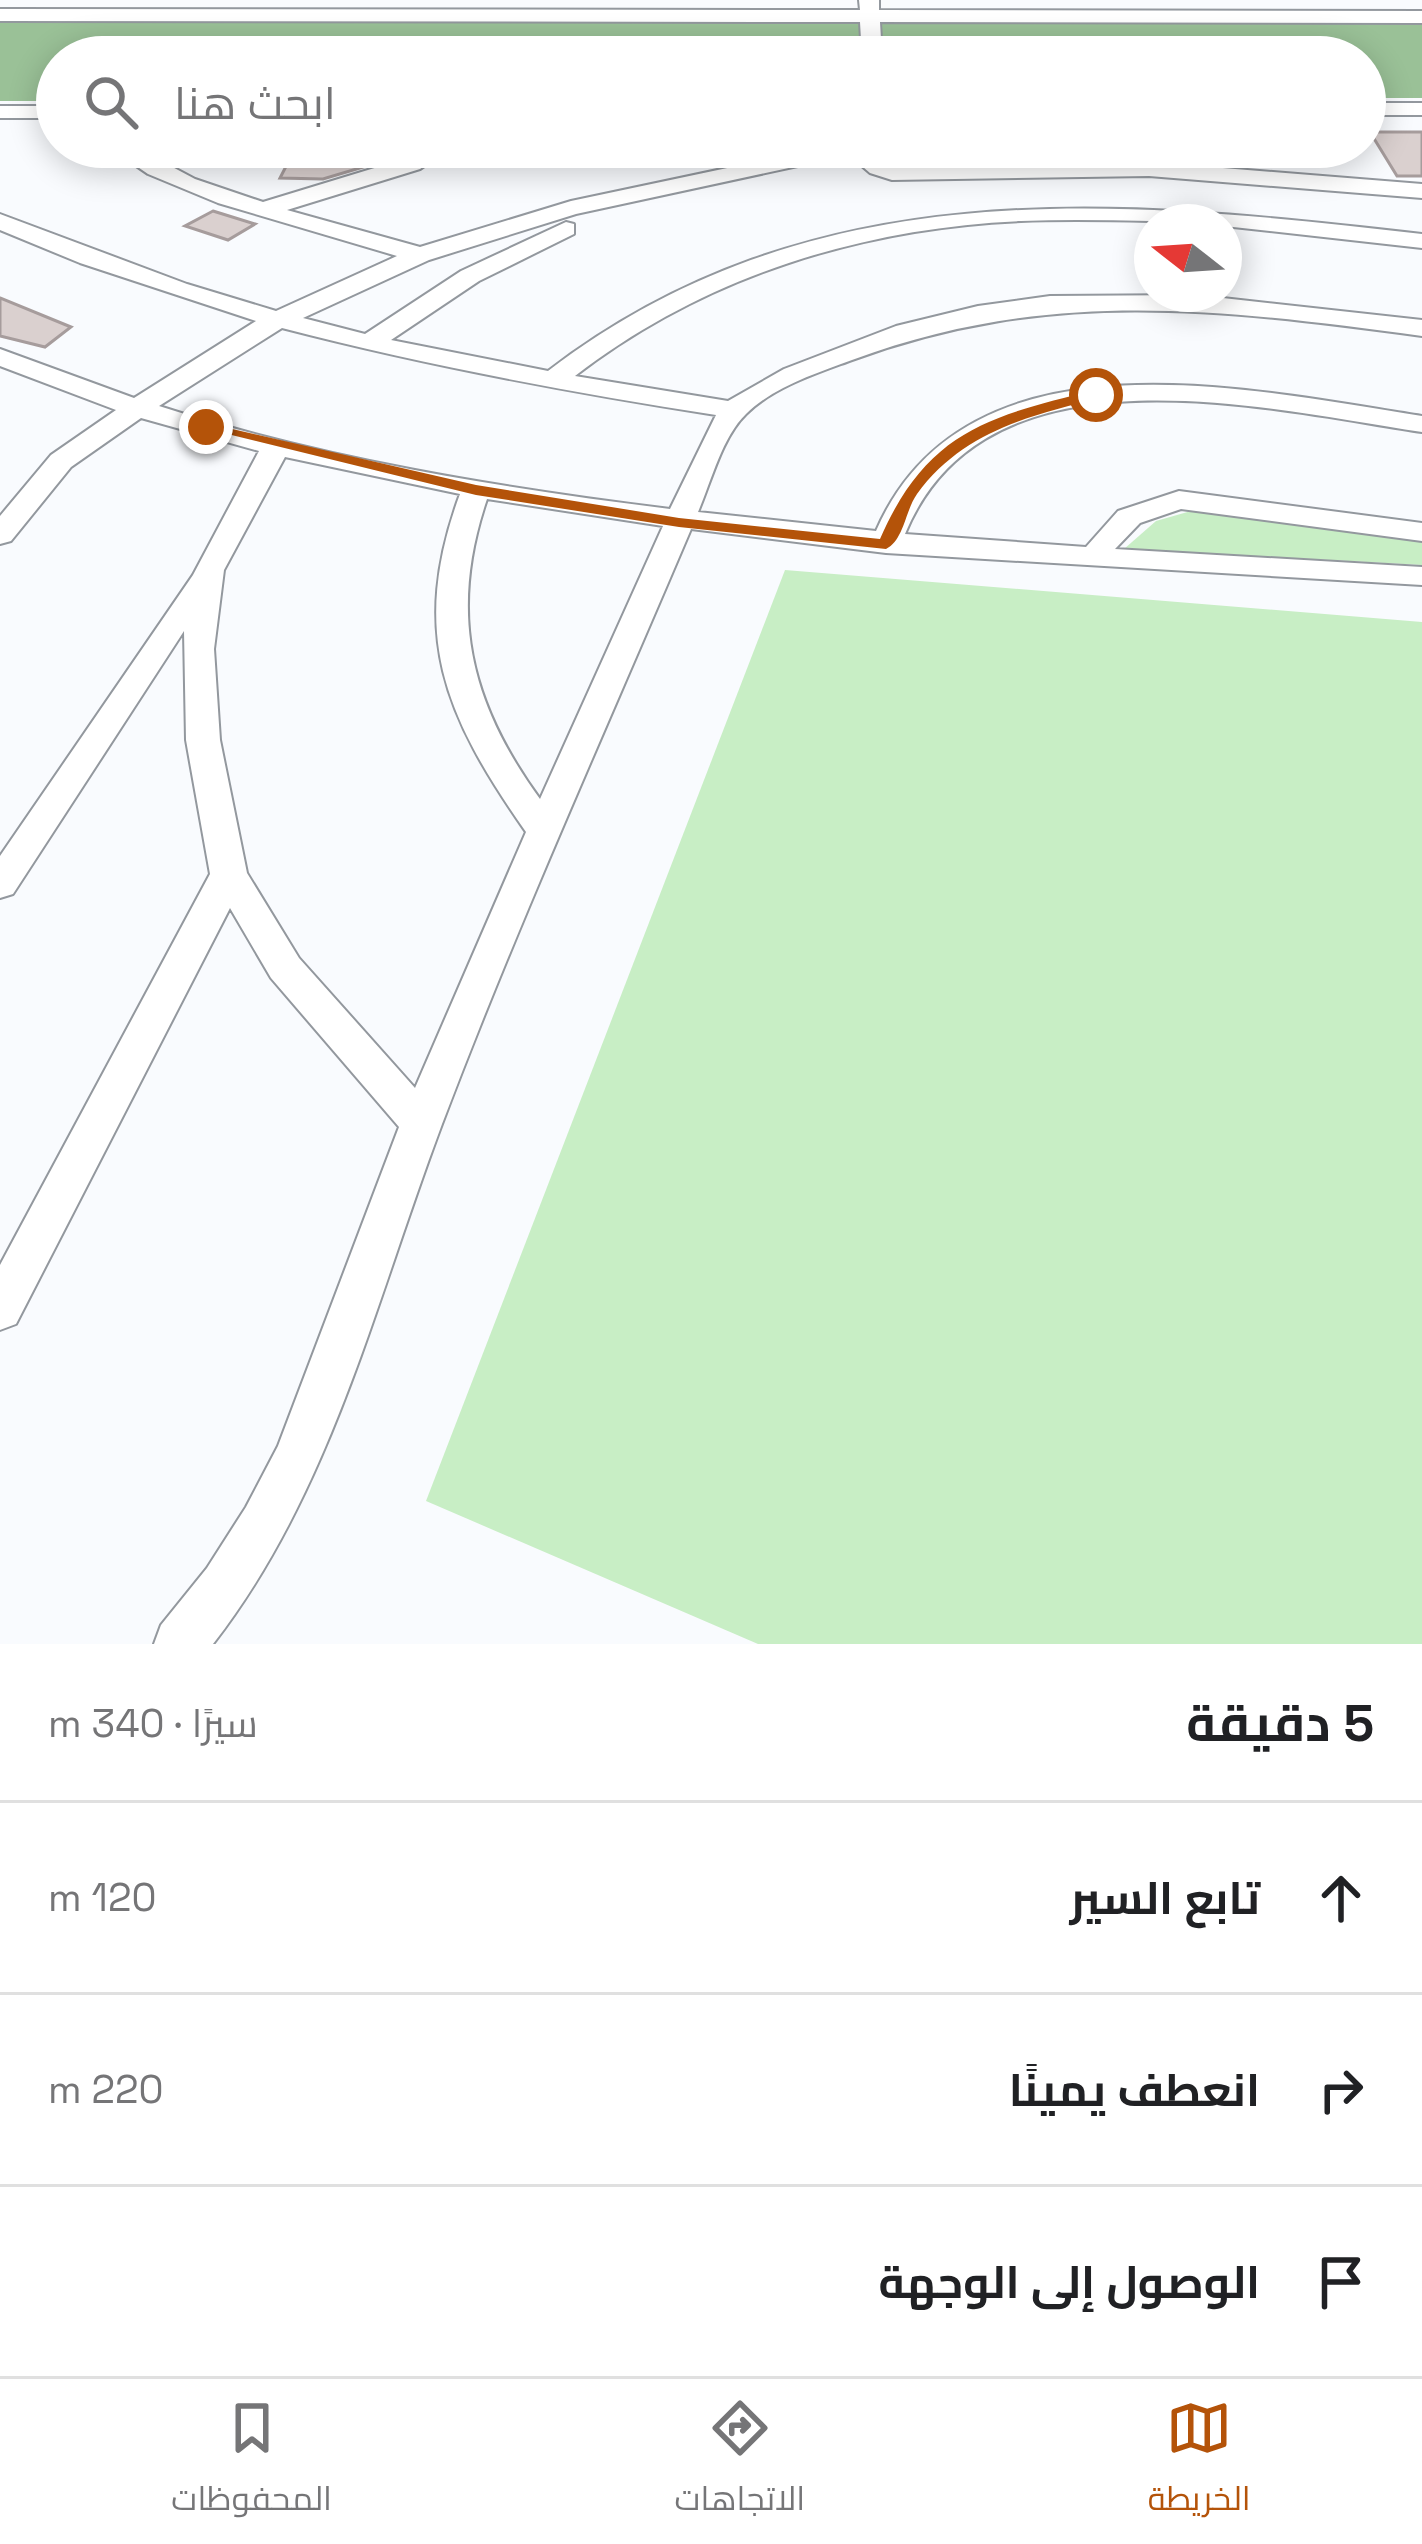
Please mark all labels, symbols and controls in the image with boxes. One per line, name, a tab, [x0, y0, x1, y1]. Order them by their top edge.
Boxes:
search box	[36, 36, 1386, 168]
icon: search	[78, 69, 144, 135]
text: ابحث هنا	[174, 75, 336, 132]
north arrow	[1134, 204, 1242, 312]
route start	[1069, 368, 1123, 422]
route end	[179, 400, 233, 454]
text: 5 دقيقة	[1186, 1691, 1374, 1756]
text: سيرًا · 340 m	[48, 1699, 258, 1748]
icon: ahead	[1308, 1865, 1374, 1931]
text: تابع السير	[1070, 1870, 1260, 1927]
text: 120 m	[48, 1873, 156, 1922]
icon: right	[1308, 2057, 1374, 2123]
text: انعطف يمينًا	[1009, 2062, 1260, 2119]
text: 220 m	[48, 2065, 164, 2114]
icon: arrive	[1308, 2249, 1374, 2315]
text: الوصول إلى الوجهة	[879, 2254, 1260, 2311]
tab: المحفوظات	[171, 2395, 332, 2529]
tab: الاتجاهات	[675, 2395, 805, 2529]
tab: الخريطة	[1148, 2395, 1251, 2529]

